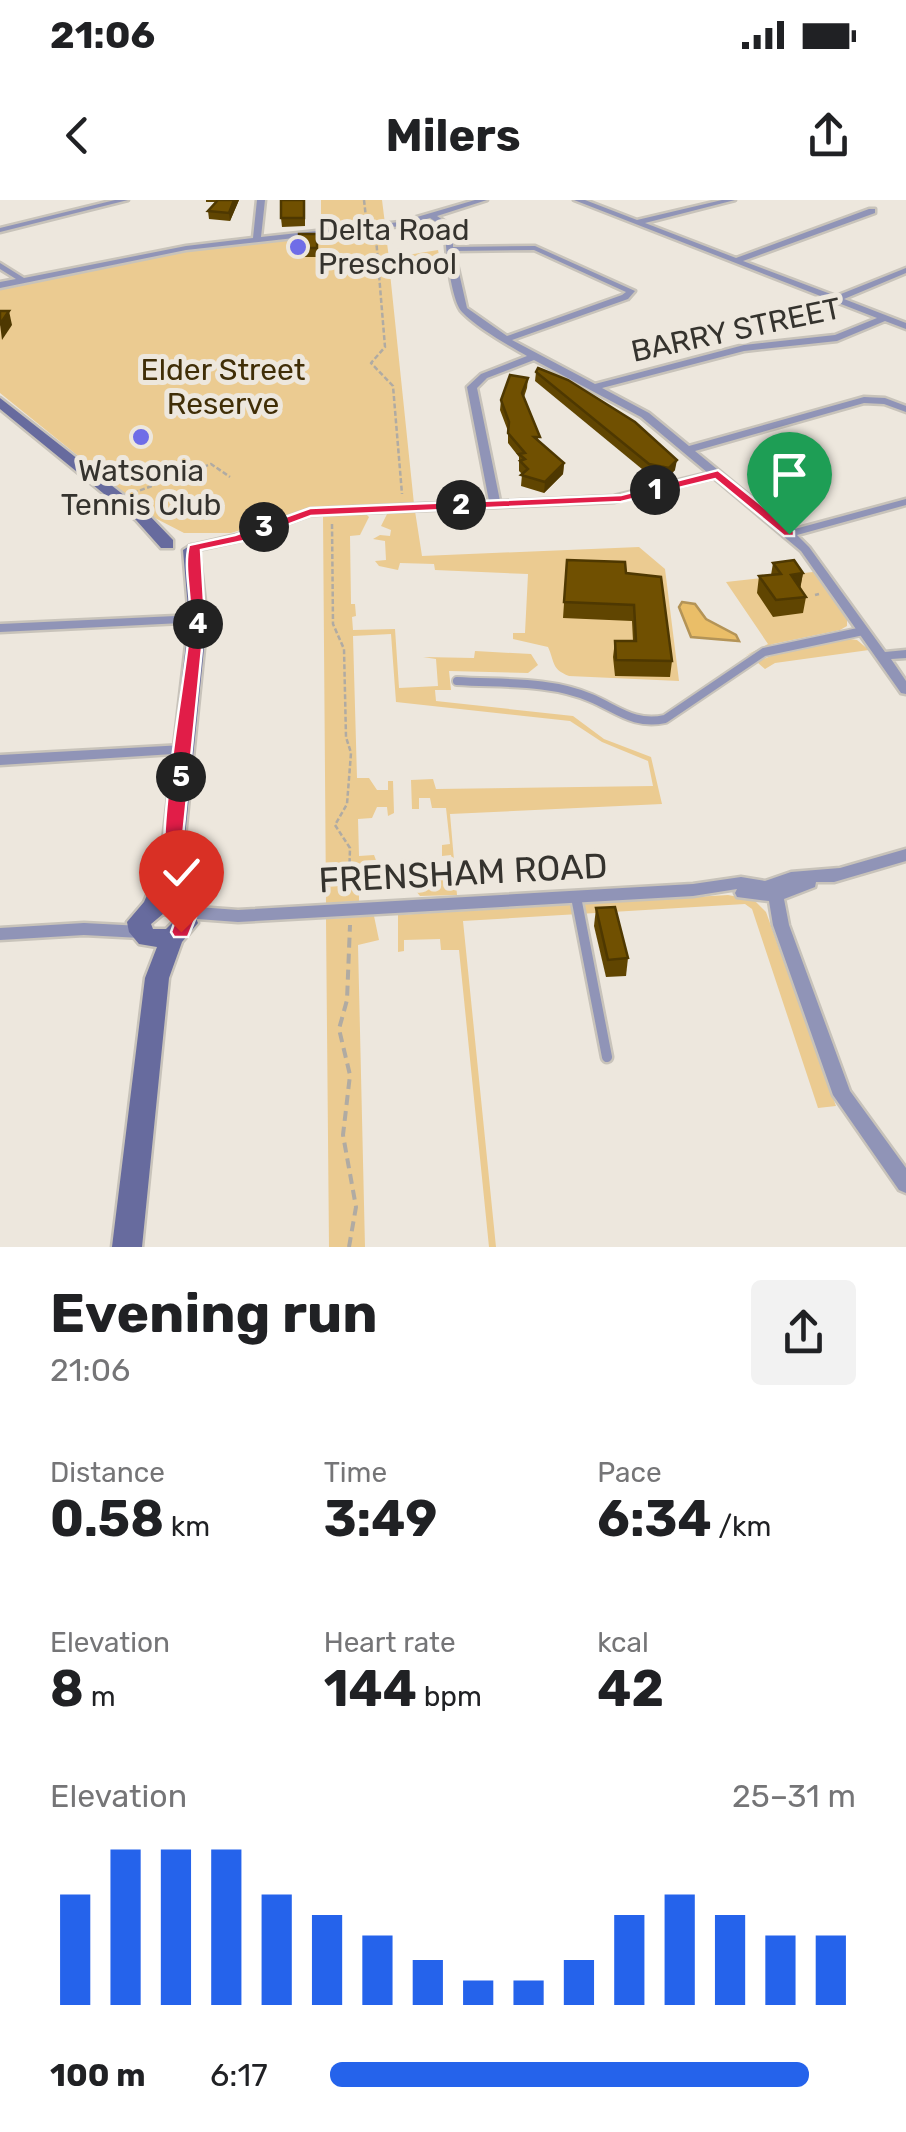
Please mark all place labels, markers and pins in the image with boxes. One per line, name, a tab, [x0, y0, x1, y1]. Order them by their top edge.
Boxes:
place label: Delta Road Preschool	[318, 212, 470, 282]
marker: Delta Road Preschool	[287, 236, 309, 258]
marker: Watsonia Tennis Club	[130, 426, 152, 448]
pin	[747, 432, 832, 535]
place label: Watsonia Tennis Club	[61, 453, 221, 523]
pin: 1	[630, 465, 680, 515]
pin: 2	[436, 480, 486, 530]
pin: 3	[239, 502, 289, 552]
pin: 4	[173, 599, 223, 649]
pin: 5	[156, 752, 206, 802]
pin	[139, 830, 224, 933]

